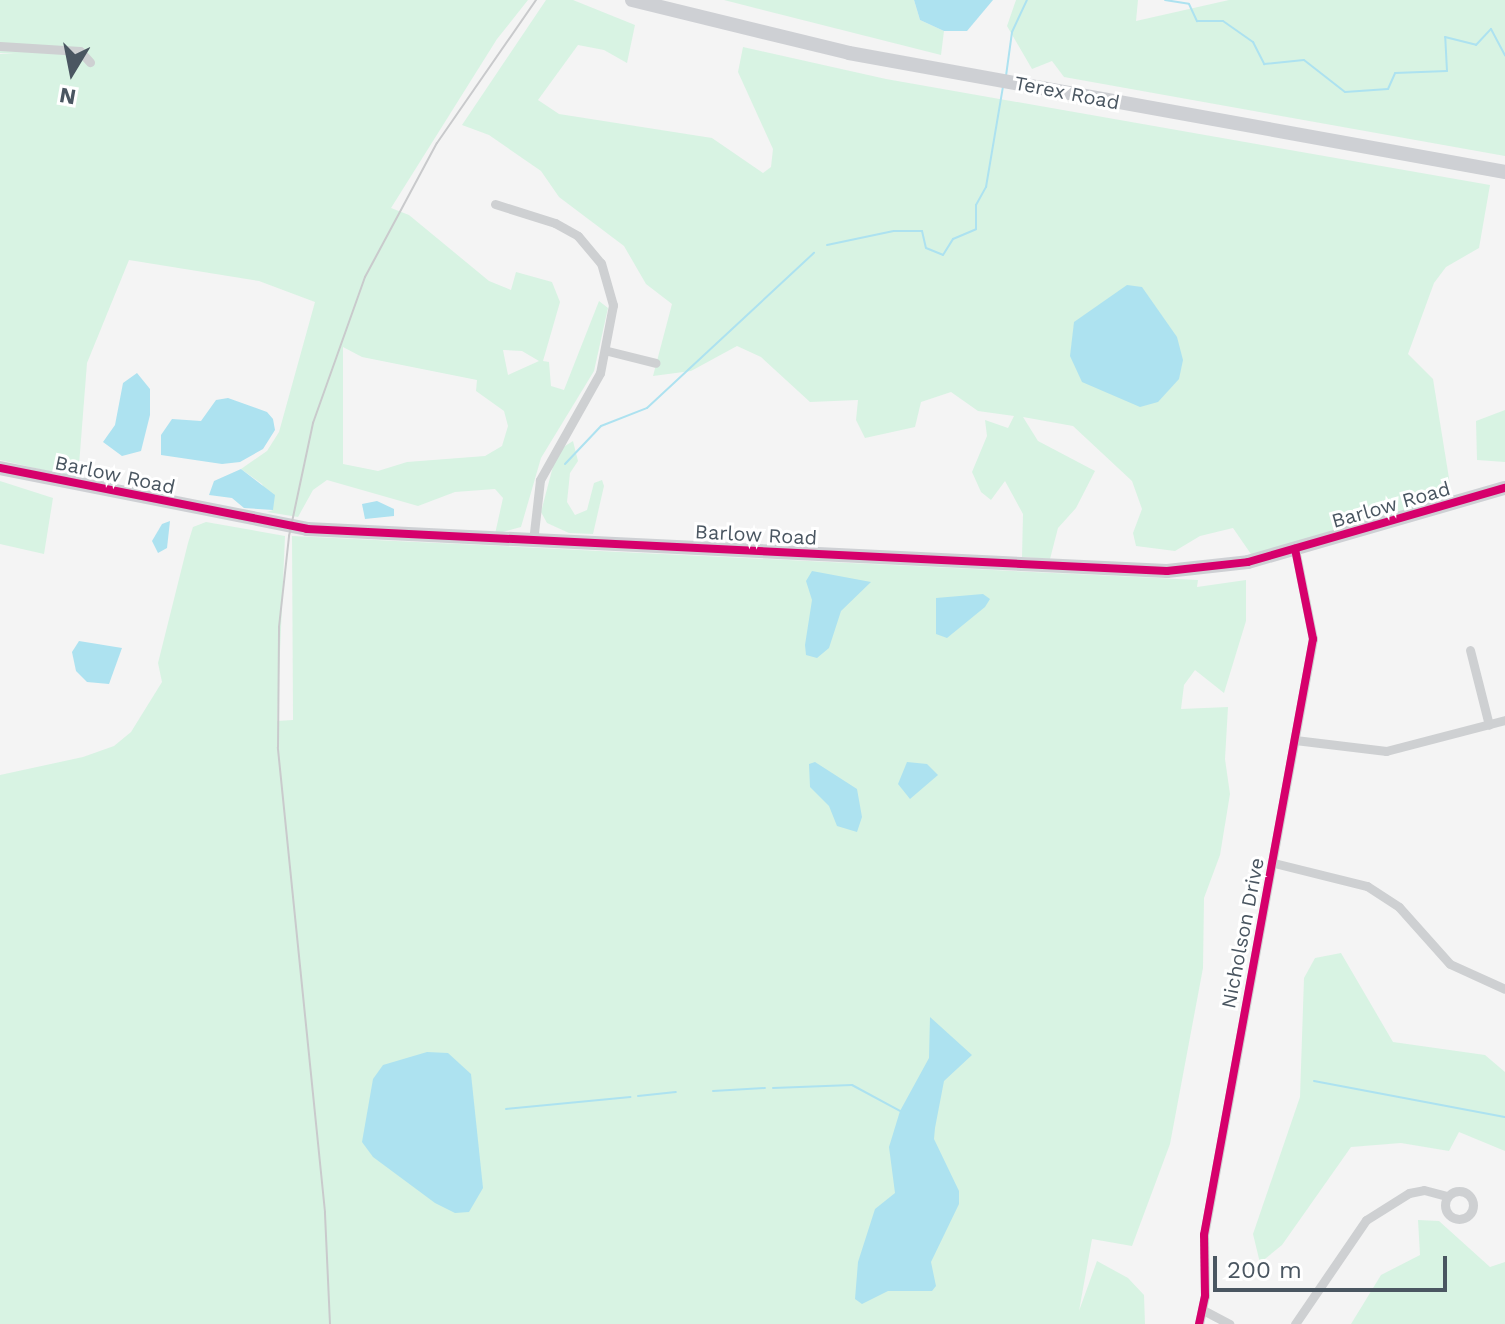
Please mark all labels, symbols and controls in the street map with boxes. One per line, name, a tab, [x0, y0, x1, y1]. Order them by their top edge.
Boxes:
north arrow	[32, 32, 112, 112]
street label: Terex Road	[1012, 71, 1122, 115]
text: N	[58, 82, 78, 110]
street label: Barlow Road	[52, 451, 178, 499]
street label: Barlow Road	[1329, 477, 1453, 533]
street label: Barlow Road	[694, 520, 818, 550]
street label: Nicholson Drive	[1217, 856, 1269, 1010]
scale bar	[1217, 1240, 1451, 1290]
text: 200 m	[1227, 1256, 1302, 1284]

